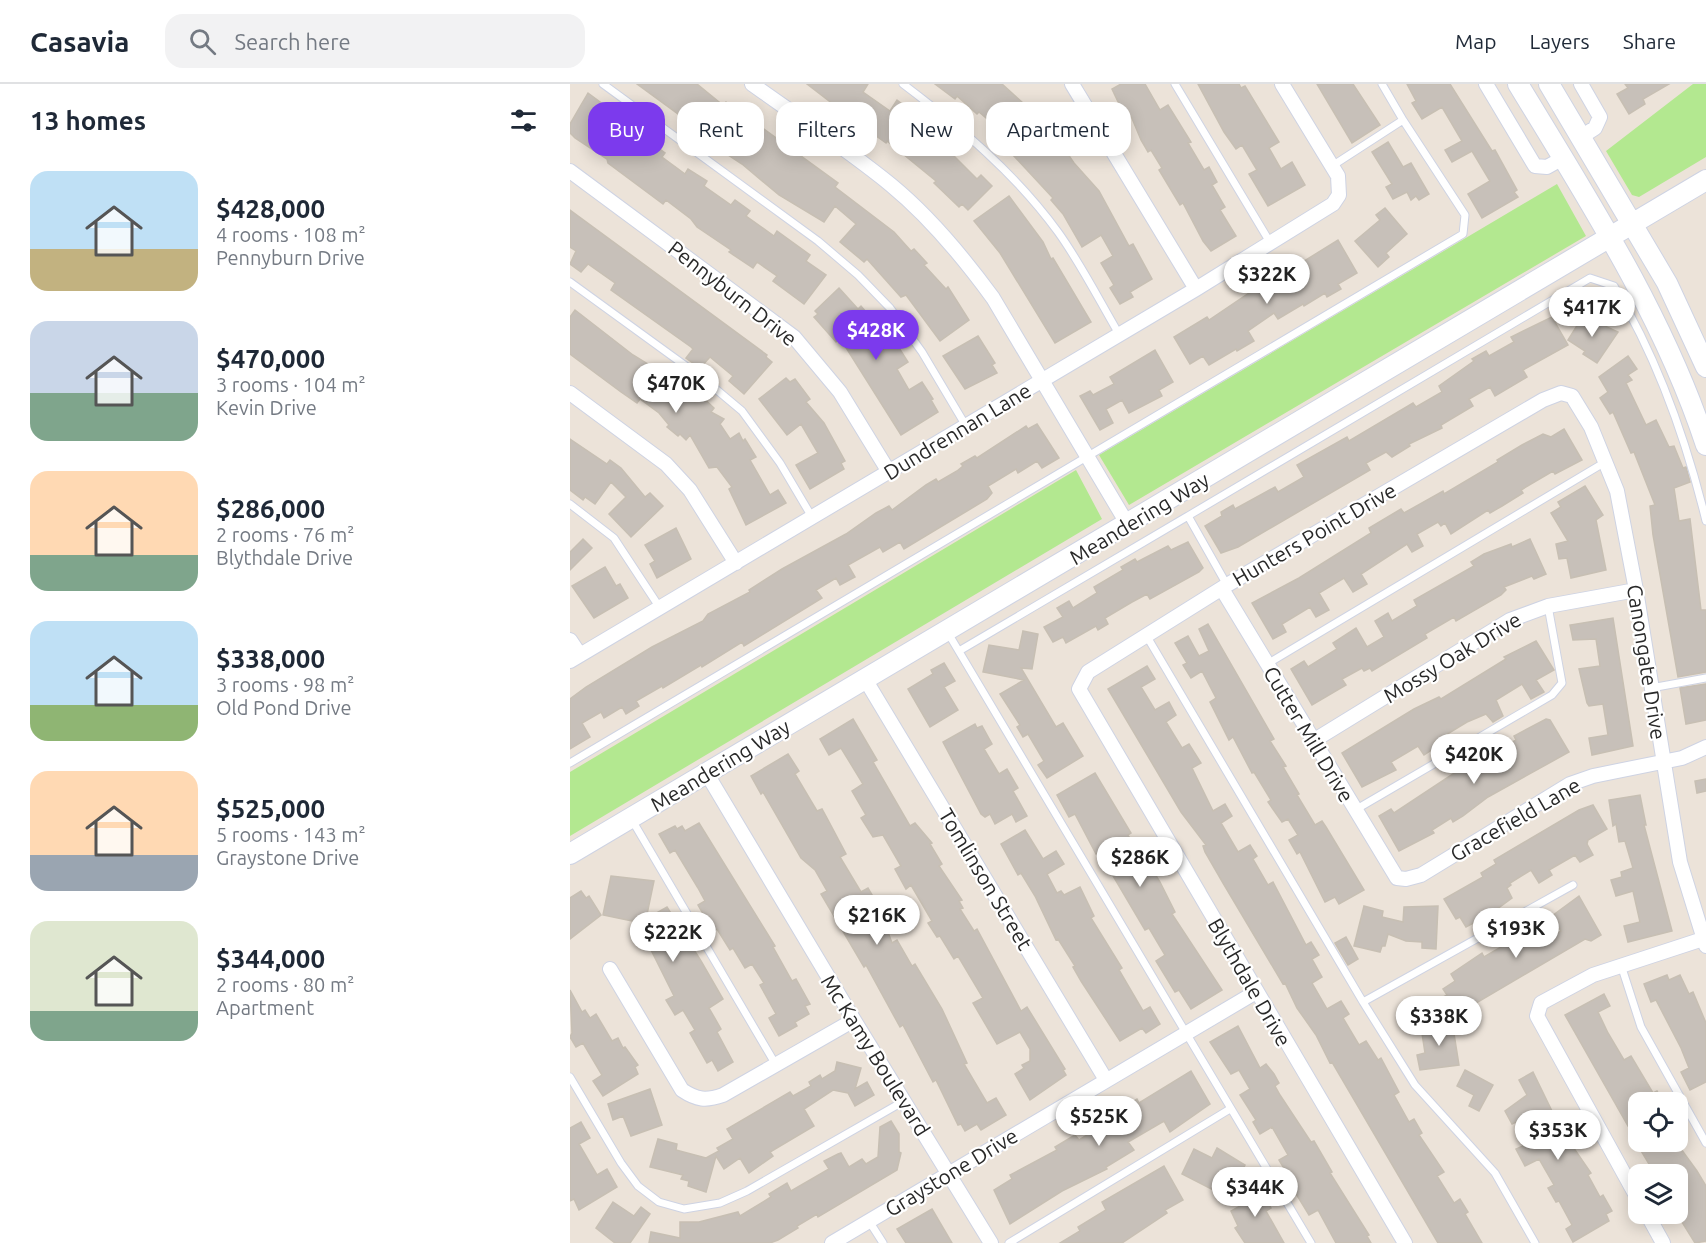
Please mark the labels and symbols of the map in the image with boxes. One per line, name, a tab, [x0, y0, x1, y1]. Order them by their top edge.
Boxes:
street label: Pennyburn Drive	[664, 235, 802, 351]
pin: $322K	[1225, 254, 1309, 305]
pin: $417K	[1550, 287, 1634, 338]
pin: $428K	[834, 310, 918, 361]
pin: $470K	[634, 363, 718, 414]
street label: Dundrennan Lane	[879, 378, 1035, 484]
street label: Meandering Way	[1065, 467, 1213, 569]
street label: Hunters Point Drive	[1228, 477, 1400, 591]
street label: Canongate Drive	[1623, 583, 1671, 741]
street label: Mossy Oak Drive	[1379, 607, 1525, 707]
street label: Cutter Mill Drive	[1259, 662, 1359, 806]
street label: Meandering Way	[646, 714, 794, 816]
pin: $420K	[1432, 734, 1516, 785]
street label: Gracefield Lane	[1446, 772, 1584, 866]
street label: Tomlinson Street	[934, 804, 1038, 954]
pin: $286K	[1098, 837, 1182, 888]
pin: $216K	[835, 895, 919, 946]
pin: $193K	[1474, 908, 1558, 959]
pin: $222K	[631, 912, 715, 963]
street label: Blythdale Drive	[1204, 914, 1296, 1050]
street label: Mc Kamy Boulevard	[817, 970, 935, 1140]
pin: $338K	[1397, 996, 1481, 1047]
pin: $525K	[1057, 1096, 1141, 1147]
pin: $353K	[1516, 1110, 1600, 1161]
street label: Graystone Drive	[880, 1123, 1022, 1221]
pin: $344K	[1213, 1167, 1297, 1218]

